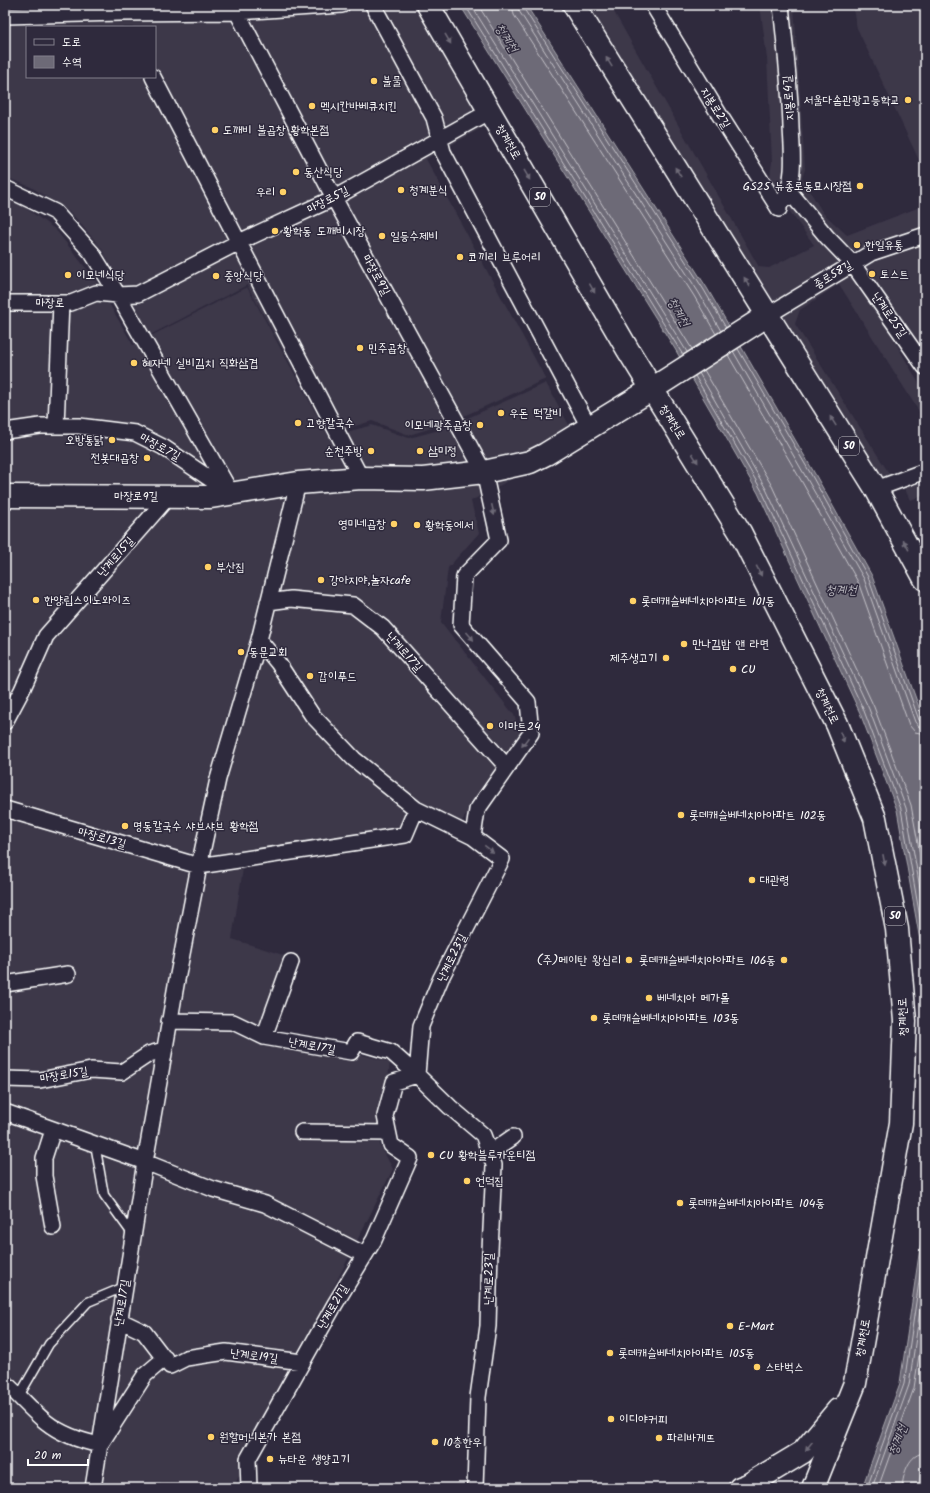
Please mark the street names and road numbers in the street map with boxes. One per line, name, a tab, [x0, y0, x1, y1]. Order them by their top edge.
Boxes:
street label: 지봉로4길	[778, 74, 800, 121]
street label: 지봉로2길	[695, 84, 735, 133]
street label: 청계천로	[490, 121, 526, 163]
street label: 마장로5길	[304, 181, 353, 219]
road number: 50	[530, 188, 550, 206]
street label: 마장로9길	[357, 251, 395, 299]
street label: 종로58길	[810, 256, 856, 294]
street label: 난계로25길	[866, 288, 912, 342]
street label: 마장로	[35, 293, 65, 313]
street label: 청계천로	[654, 401, 690, 443]
street label: 마장로7길	[136, 428, 184, 466]
road number: 50	[839, 437, 859, 455]
street label: 마장로9길	[114, 487, 159, 506]
street label: 난계로15길	[93, 532, 139, 582]
street label: 난계로17길	[381, 628, 427, 676]
street label: 청계천로	[810, 684, 844, 728]
street label: 마장로13길	[76, 822, 129, 854]
road number: 50	[885, 907, 905, 925]
street label: 난계로23길	[432, 930, 472, 986]
street label: 청계천로	[893, 997, 913, 1037]
street label: 난계로17길	[287, 1032, 338, 1060]
street label: 마장로15길	[38, 1062, 90, 1088]
street label: 난계로23길	[479, 1252, 499, 1305]
street label: 난계로17길	[109, 1278, 135, 1328]
street label: 난계로21길	[312, 1281, 354, 1333]
street label: 청계천로	[850, 1317, 876, 1359]
street label: 난계로19길	[229, 1344, 279, 1368]

